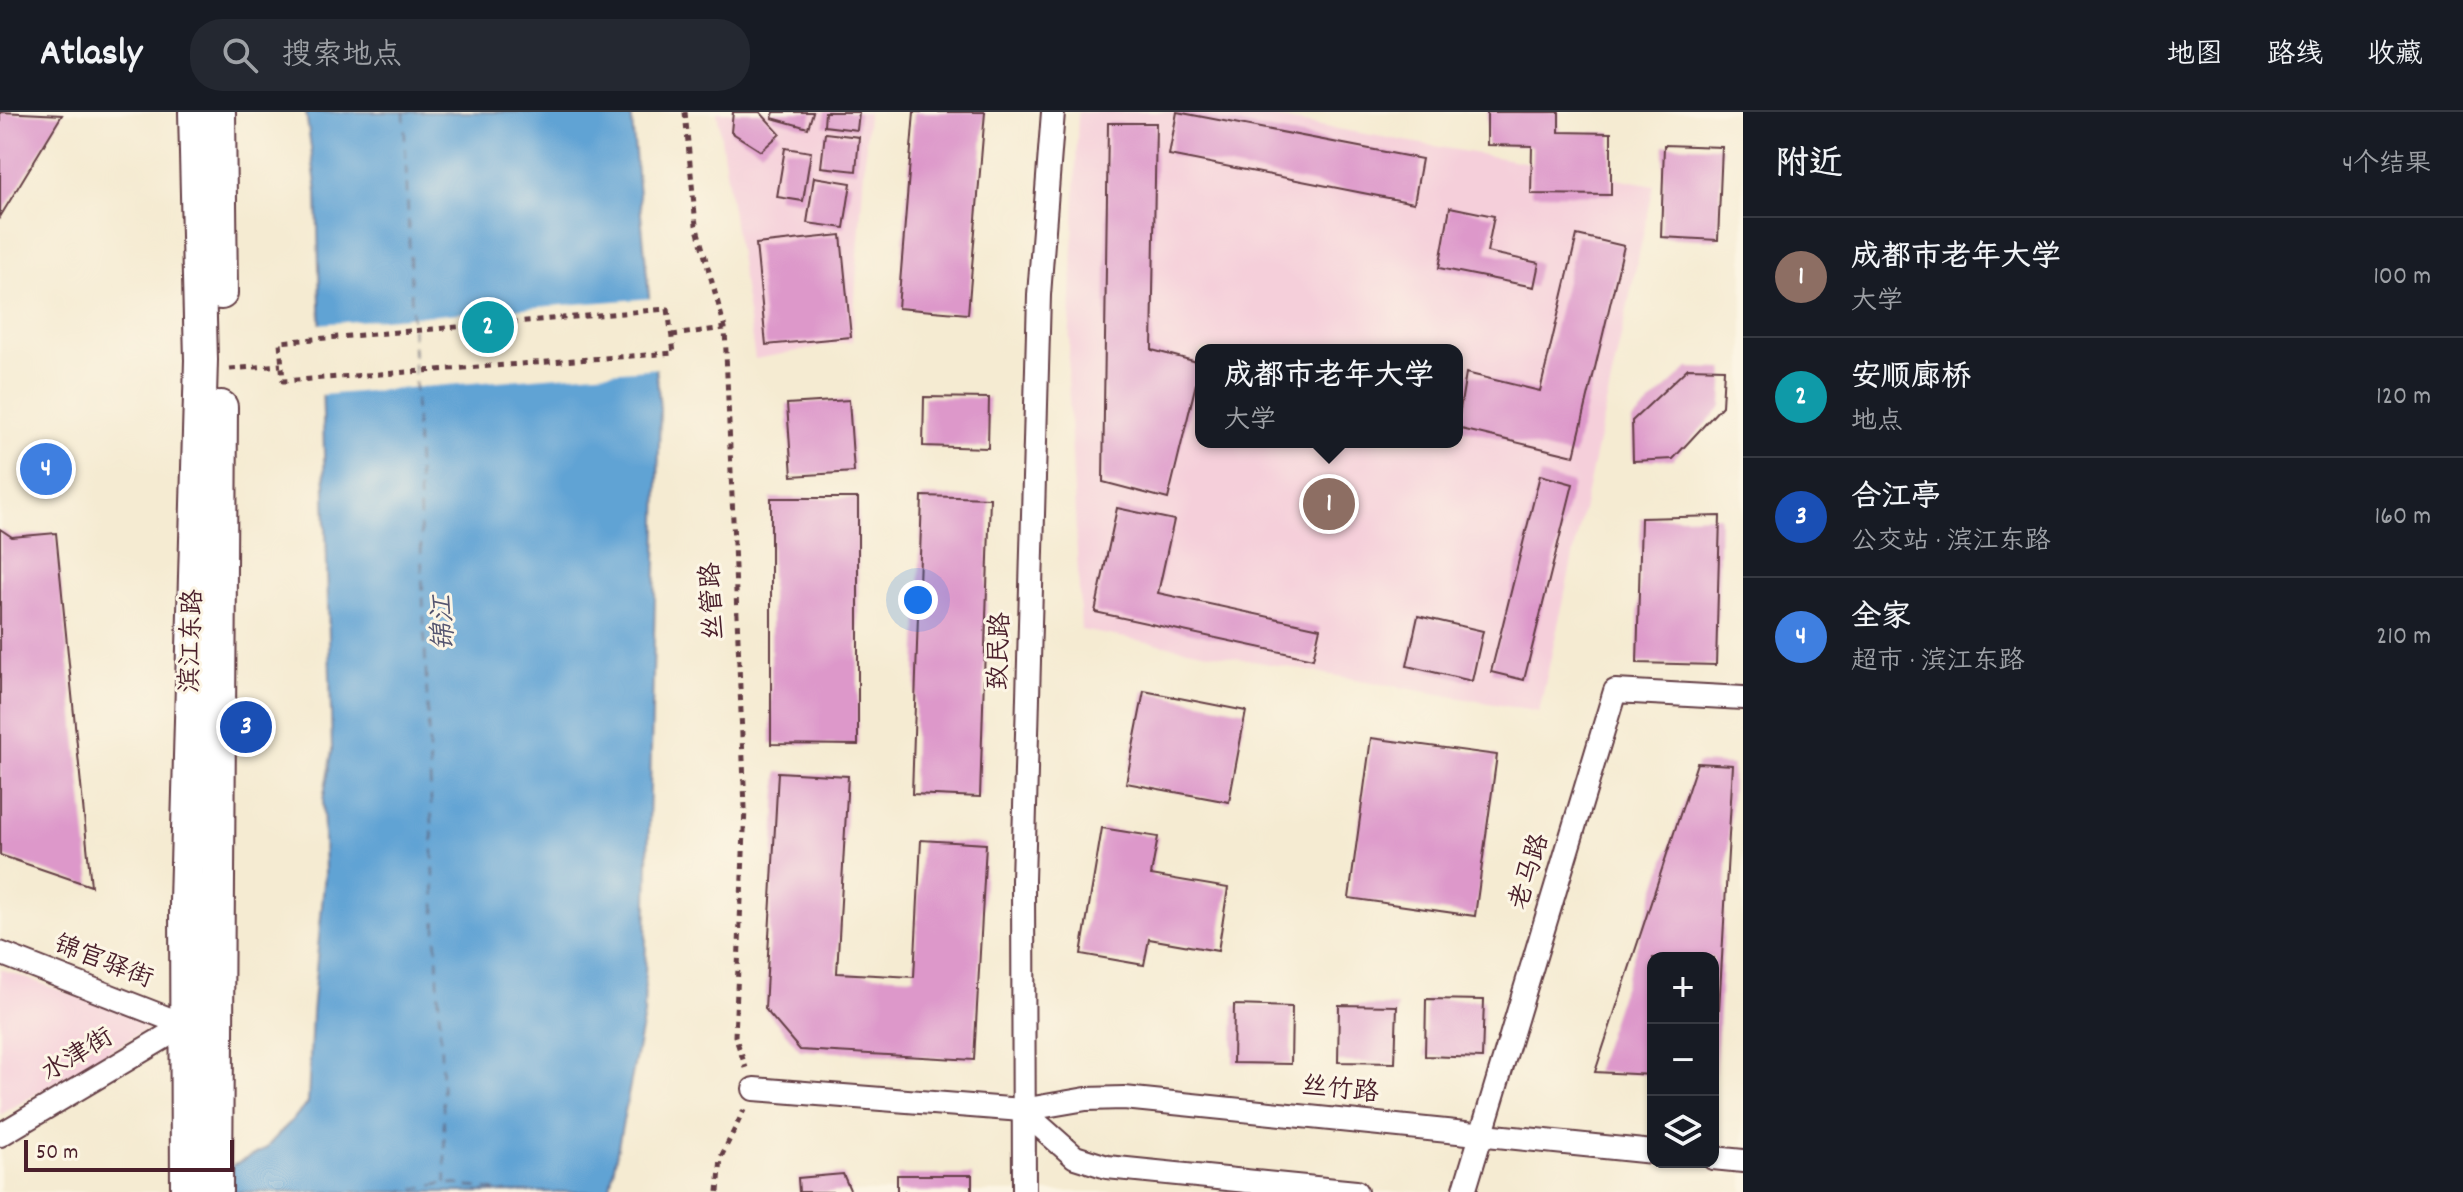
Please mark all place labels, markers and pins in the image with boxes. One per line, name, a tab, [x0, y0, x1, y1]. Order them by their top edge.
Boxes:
pin: 2	[462, 297, 514, 357]
pin: 4	[20, 439, 72, 499]
pin: 1	[1303, 474, 1355, 534]
pin: 3	[220, 697, 272, 757]

